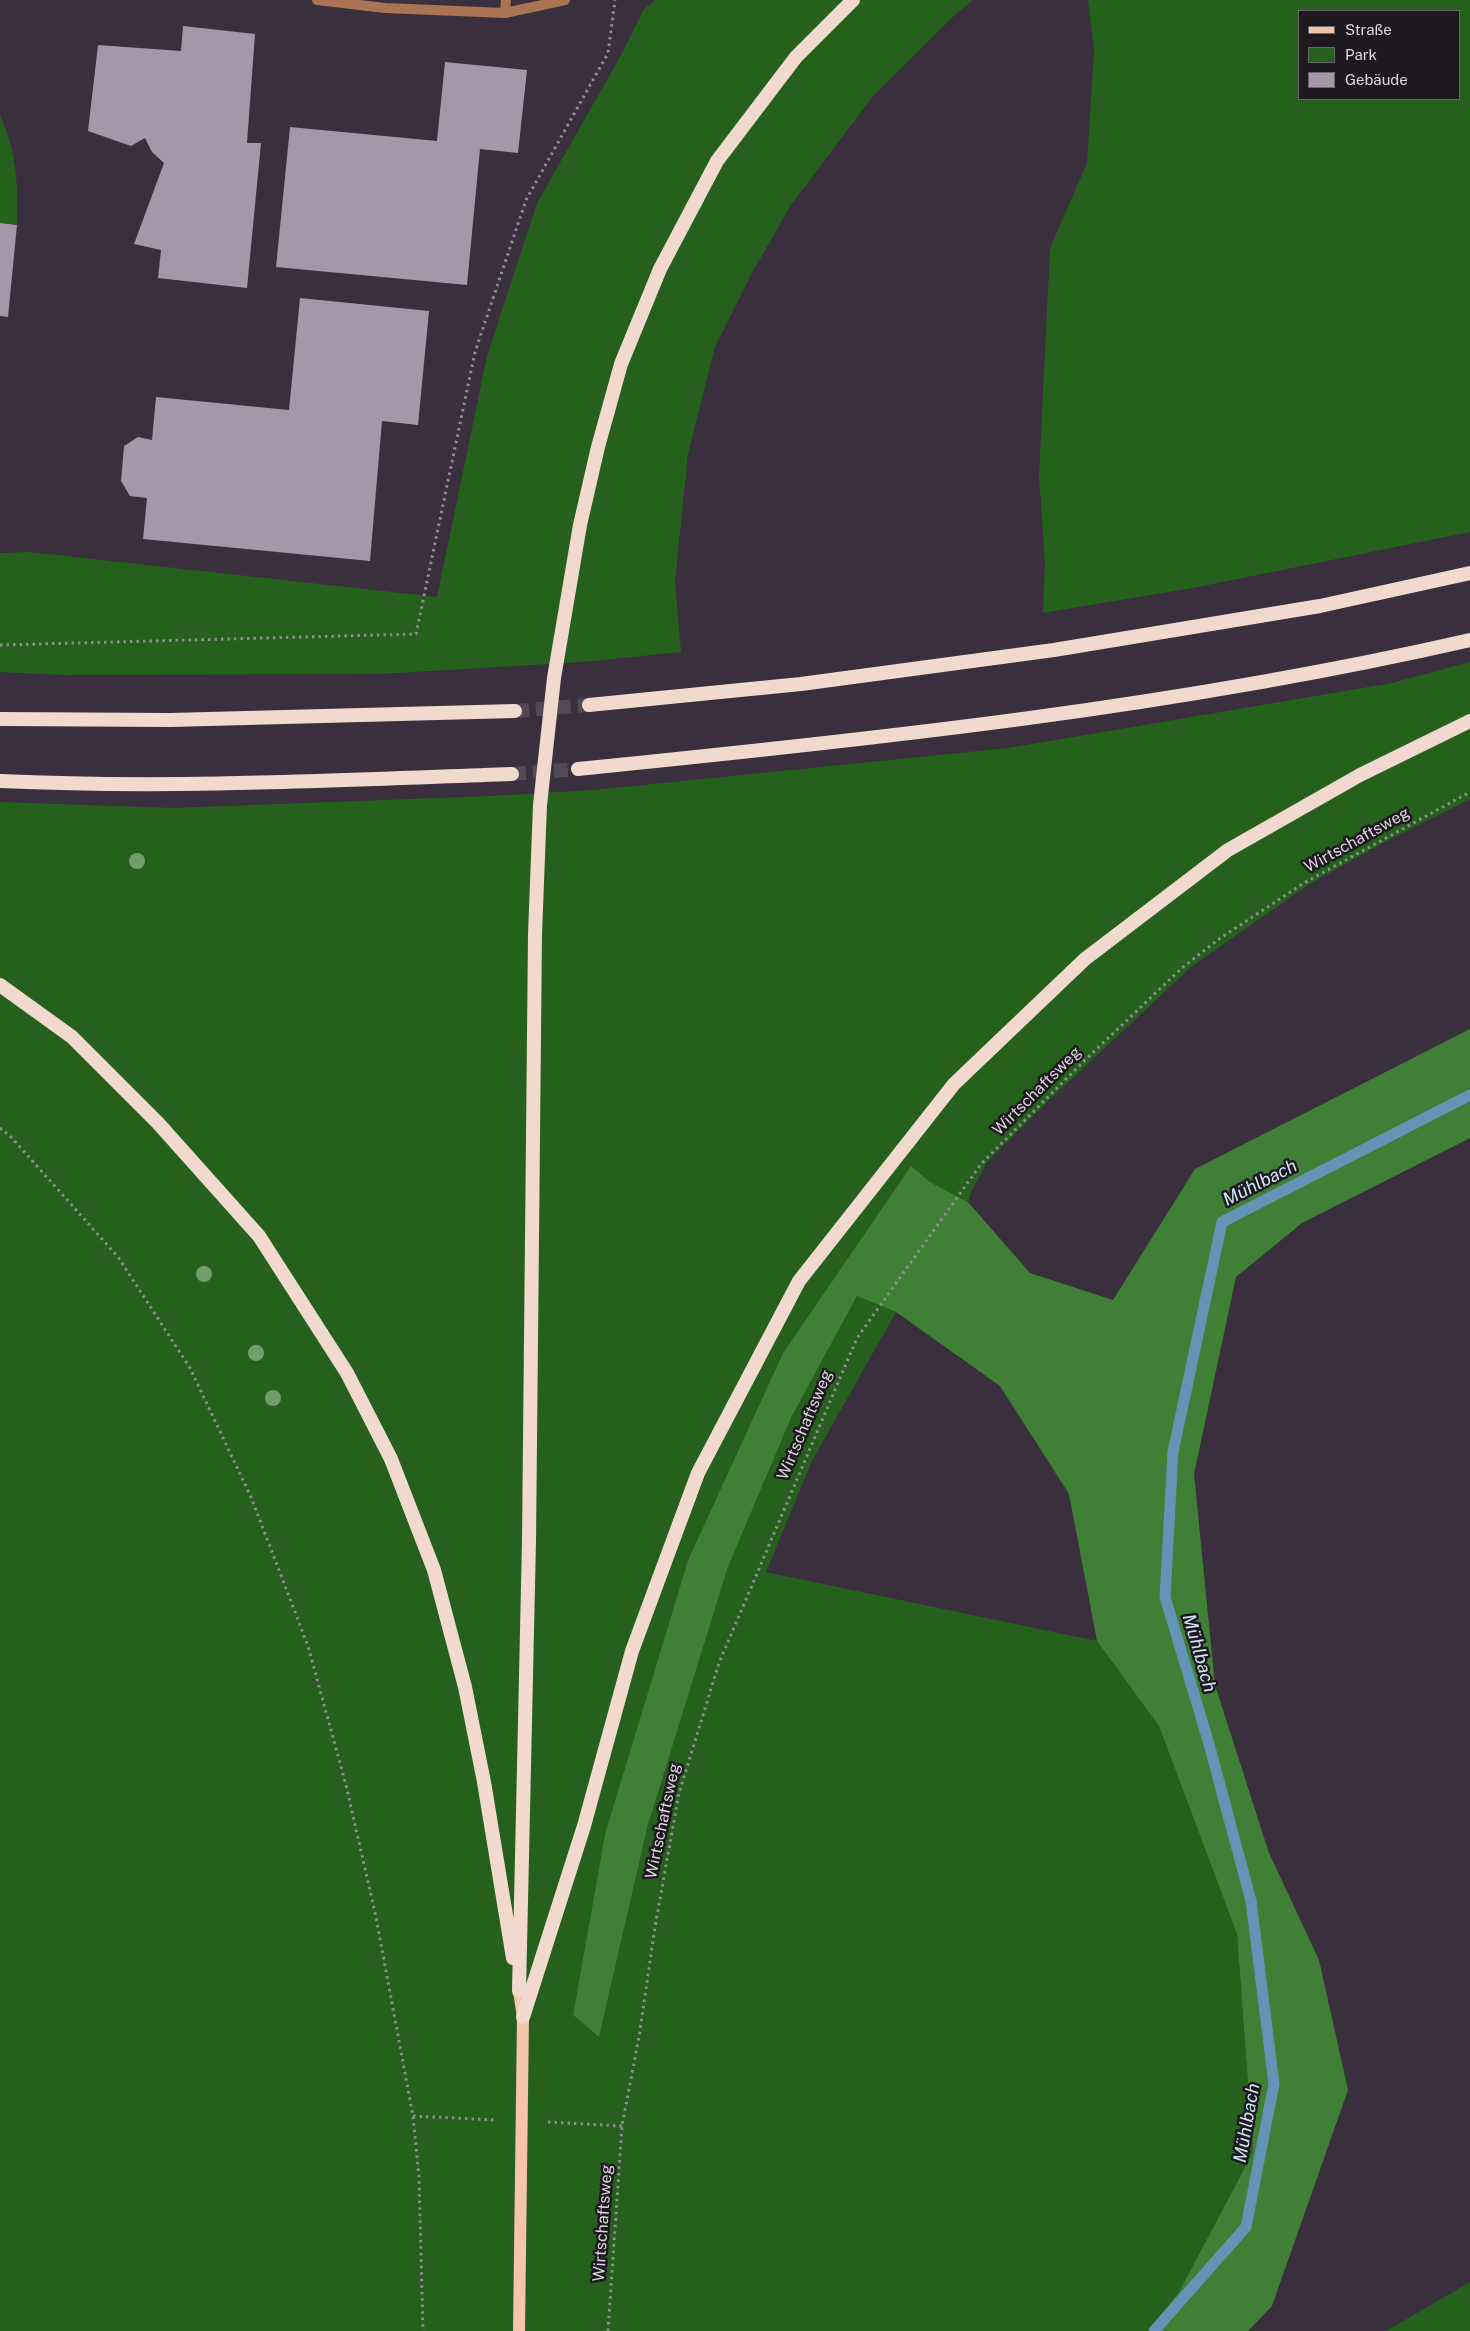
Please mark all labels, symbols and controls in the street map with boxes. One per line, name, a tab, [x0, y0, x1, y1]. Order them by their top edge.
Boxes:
legend	[1298, 10, 1460, 100]
text: Straße	[1345, 21, 1392, 38]
text: Park	[1345, 46, 1377, 63]
text: Gebäude	[1345, 71, 1408, 88]
street label: Wirtschaftsweg	[1301, 803, 1413, 877]
street label: Wirtschaftsweg	[989, 1043, 1085, 1139]
water label: Mühlbach	[1219, 1155, 1301, 1211]
street label: Wirtschaftsweg	[773, 1367, 837, 1483]
water label: Mühlbach	[1178, 1611, 1220, 1695]
street label: Wirtschaftsweg	[641, 1762, 685, 1880]
water label: Mühlbach	[1229, 2082, 1265, 2164]
street label: Wirtschaftsweg	[589, 2164, 617, 2282]

